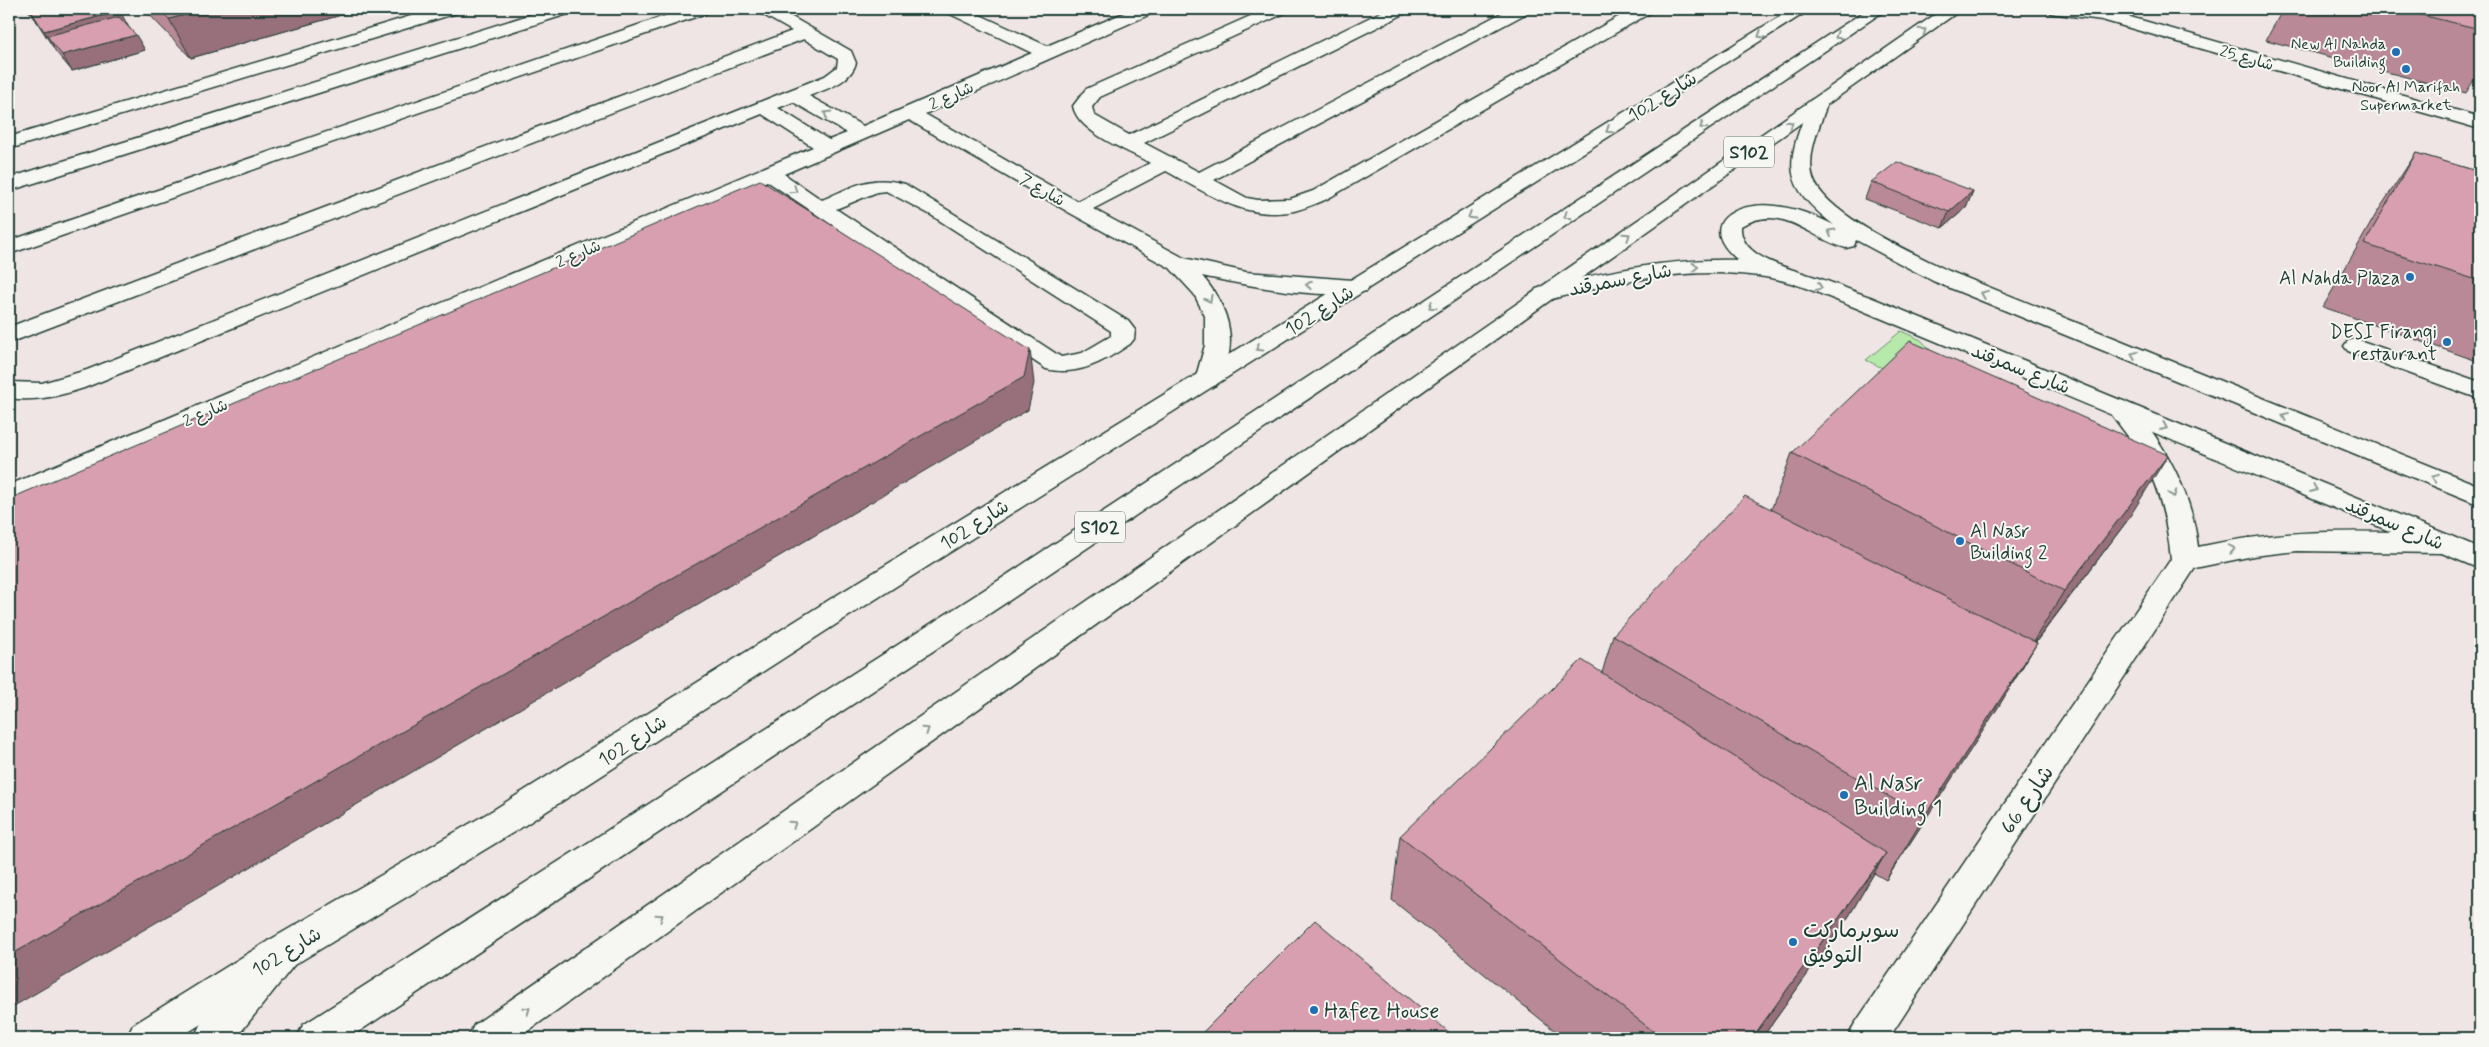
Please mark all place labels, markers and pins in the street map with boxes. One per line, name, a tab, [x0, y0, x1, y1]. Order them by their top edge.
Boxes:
place label: New Al Nahda Building	[2291, 34, 2386, 74]
marker: New Al Nahda Building	[2390, 46, 2402, 58]
marker: Noor Al Marifah Supermarket	[2400, 63, 2412, 75]
place label: Noor Al Marifah Supermarket	[2352, 77, 2460, 116]
place label: Al Nahda Plaza	[2279, 266, 2400, 291]
marker: Al Nahda Plaza	[2404, 271, 2416, 283]
place label: DESI Firangi restaurant	[2330, 320, 2437, 367]
marker: DESI Firangi restaurant	[2441, 336, 2453, 348]
place label: Al Nasr Building 2	[1970, 519, 2047, 569]
marker: Al Nasr Building 2	[1954, 535, 1966, 547]
place label: Al Nasr Building 1	[1854, 770, 1943, 826]
marker: Al Nasr Building 1	[1838, 789, 1850, 801]
place label: سوبرماركت التوفيق	[1803, 917, 1900, 970]
marker: سوبرماركت التوفيق	[1787, 936, 1799, 948]
place label: Hafez House	[1324, 998, 1439, 1026]
marker: Hafez House	[1308, 1004, 1320, 1016]

